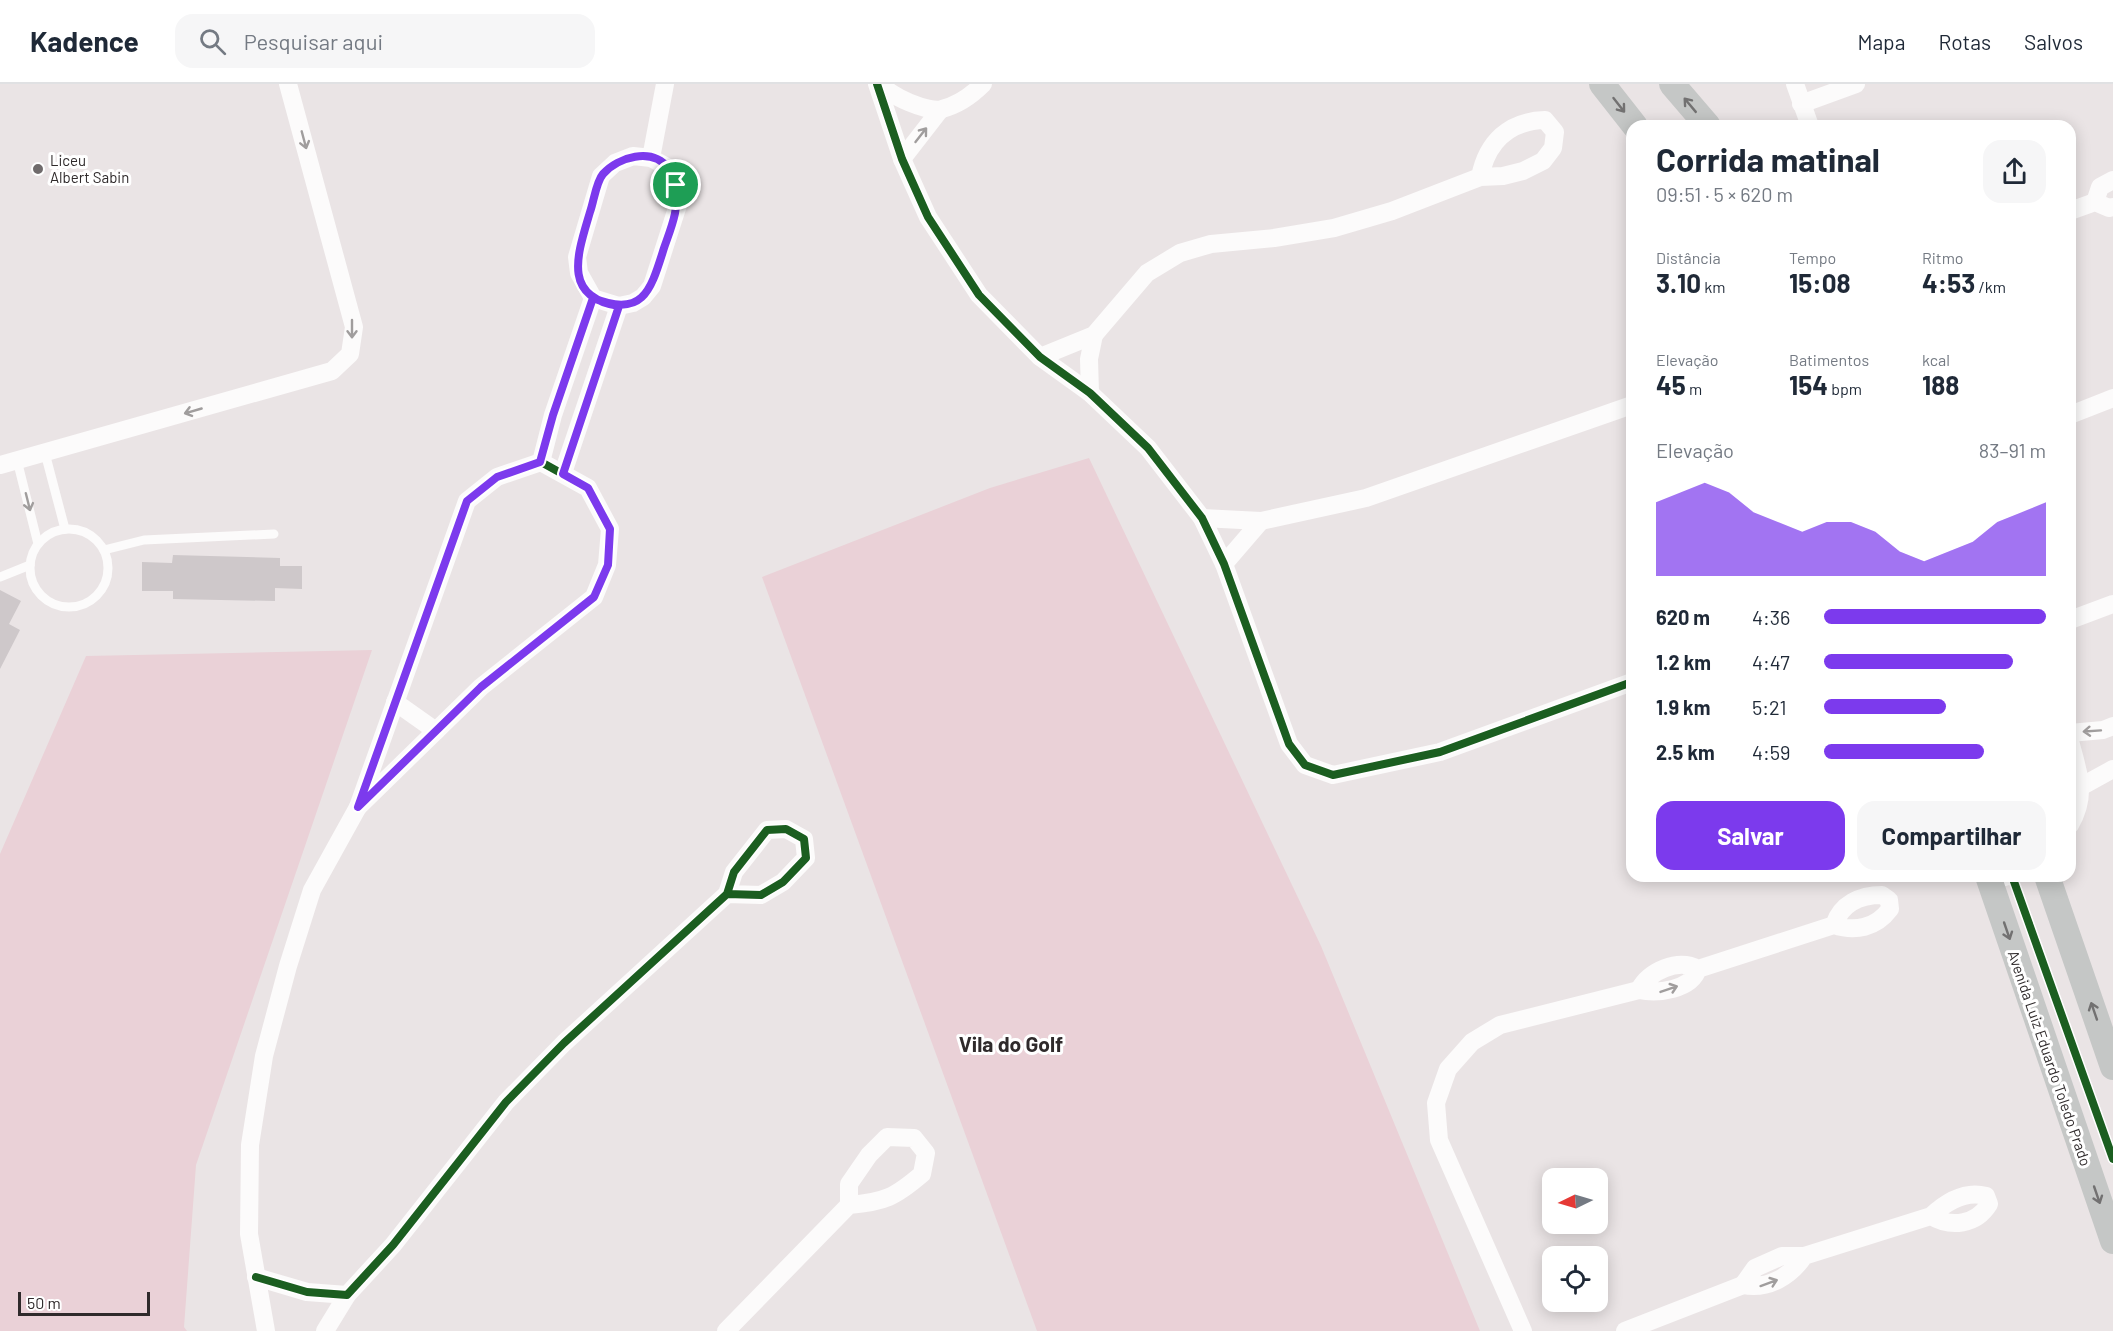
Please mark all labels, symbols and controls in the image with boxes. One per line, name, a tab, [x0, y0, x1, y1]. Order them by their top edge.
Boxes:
search box	[175, 14, 595, 68]
text: Kadence	[30, 24, 139, 58]
icon: search	[196, 25, 229, 58]
text: Pesquisar aqui	[244, 28, 383, 54]
text: Mapa	[1857, 29, 1905, 54]
text: Rotas	[1938, 29, 1991, 54]
text: Salvos	[2024, 29, 2083, 54]
one-way arrow	[1612, 97, 1625, 113]
one-way arrow	[1683, 98, 1697, 113]
one-way arrow	[915, 127, 928, 143]
one-way arrow	[299, 130, 310, 149]
text: Corrida matinal	[1656, 139, 1880, 179]
button: share	[1983, 140, 2046, 203]
place label: Liceu Albert Sabin	[50, 151, 129, 186]
pin	[650, 159, 701, 210]
marker: Liceu Albert Sabin	[31, 162, 45, 176]
icon: arrive	[659, 168, 692, 201]
text: 09:51 · 5 × 620 m	[1656, 182, 1793, 206]
text: Distância	[1656, 248, 1721, 267]
text: Tempo	[1789, 248, 1836, 267]
text: Ritmo	[1922, 248, 1964, 267]
text: 3.10	[1656, 267, 1701, 298]
text: 15:08	[1789, 267, 1851, 298]
text: 4:53	[1922, 267, 1975, 298]
text: km	[1701, 277, 1726, 296]
text: /km	[1975, 277, 2006, 296]
one-way arrow	[346, 318, 358, 338]
text: Elevação	[1656, 350, 1718, 369]
text: Batimentos	[1789, 350, 1869, 369]
text: kcal	[1922, 350, 1950, 369]
text: 45	[1656, 369, 1686, 400]
text: 154	[1789, 369, 1828, 400]
text: 188	[1922, 369, 1959, 400]
text: m	[1686, 379, 1702, 398]
text: bpm	[1828, 379, 1862, 398]
one-way arrow	[184, 406, 203, 417]
text: Elevação	[1656, 438, 1734, 462]
text: 83–91 m	[1979, 438, 2046, 462]
one-way arrow	[22, 493, 34, 512]
text: 620 m	[1656, 605, 1710, 629]
text: 4:36	[1752, 605, 1790, 629]
text: 1.2 km	[1656, 650, 1711, 674]
text: 4:47	[1752, 650, 1790, 674]
text: 1.9 km	[1656, 695, 1710, 719]
text: 5:21	[1752, 695, 1787, 719]
one-way arrow	[2082, 726, 2102, 737]
text: 2.5 km	[1656, 740, 1715, 764]
text: 4:59	[1752, 740, 1791, 764]
button: Salvar	[1656, 801, 1845, 870]
button: Compartilhar	[1857, 801, 2046, 870]
one-way arrow	[2002, 921, 2013, 940]
street label: Avenida Luiz Eduardo Toledo Prado	[2005, 948, 2095, 1168]
one-way arrow	[1659, 983, 1678, 994]
one-way arrow	[2087, 1002, 2098, 1021]
district label: Vila do Golf	[959, 1031, 1063, 1056]
north arrow	[1542, 1168, 1608, 1234]
map controls	[1542, 1168, 1608, 1312]
one-way arrow	[2093, 1185, 2104, 1204]
button: locate	[1542, 1246, 1608, 1312]
one-way arrow	[1759, 1276, 1778, 1287]
scale bar	[18, 1289, 150, 1316]
text: 50 m	[27, 1293, 61, 1312]

